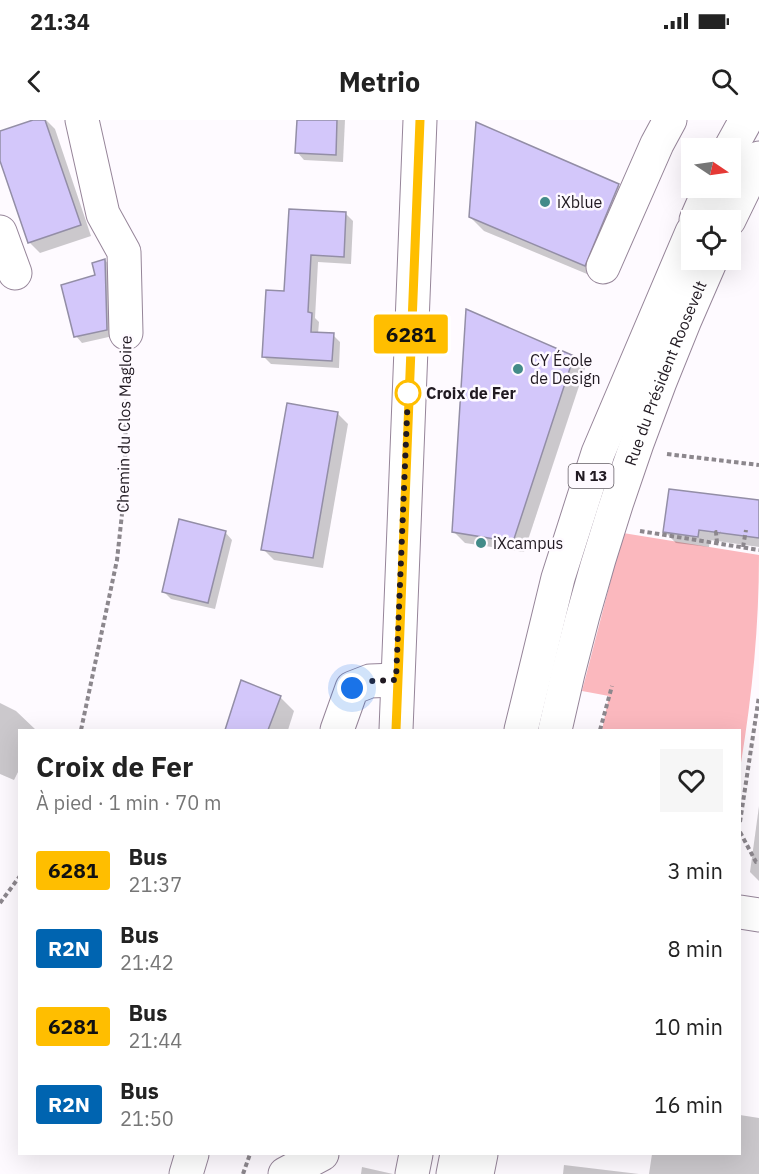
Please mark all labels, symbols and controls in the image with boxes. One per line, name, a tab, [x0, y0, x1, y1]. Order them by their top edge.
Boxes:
text: 21:34	[30, 7, 90, 36]
text: Metrio	[339, 64, 420, 99]
icon: back	[18, 65, 51, 98]
icon: search	[708, 65, 741, 98]
north arrow	[681, 138, 741, 198]
map controls	[681, 138, 741, 270]
place label: iXblue	[557, 192, 603, 212]
marker: iXblue	[538, 195, 552, 209]
button: locate	[681, 210, 741, 270]
street label: Rue du Président Roosevelt	[620, 277, 711, 468]
line badge: 6281	[369, 314, 453, 354]
text: 6281	[386, 320, 436, 348]
street label: Chemin du Clos Magloire	[112, 335, 136, 513]
place label: CY École de Design	[530, 349, 601, 388]
marker: CY École de Design	[511, 362, 525, 376]
marker: Croix de Fer	[395, 380, 421, 406]
place label: Croix de Fer	[426, 383, 516, 403]
road number: N 13	[568, 464, 614, 488]
place label: iXcampus	[493, 533, 563, 553]
marker: iXcampus	[474, 536, 488, 550]
your location	[337, 673, 367, 703]
text: Croix de Fer	[36, 748, 193, 785]
button: heart	[660, 749, 723, 812]
text: À pied · 1 min · 70 m	[36, 789, 221, 816]
text: Bus	[128, 842, 167, 871]
text: 6281	[48, 856, 98, 884]
text: 3 min	[667, 856, 723, 885]
text: 21:37	[128, 871, 182, 898]
text: Bus	[120, 920, 159, 949]
text: R2N	[48, 934, 90, 962]
text: 8 min	[667, 934, 723, 963]
text: 21:42	[120, 949, 174, 976]
text: Bus	[128, 998, 167, 1027]
text: 6281	[48, 1012, 98, 1040]
text: 10 min	[654, 1012, 723, 1041]
text: 21:44	[128, 1027, 182, 1054]
text: Bus	[120, 1076, 159, 1105]
text: R2N	[48, 1090, 90, 1118]
text: 16 min	[654, 1090, 723, 1119]
text: 21:50	[120, 1105, 174, 1132]

